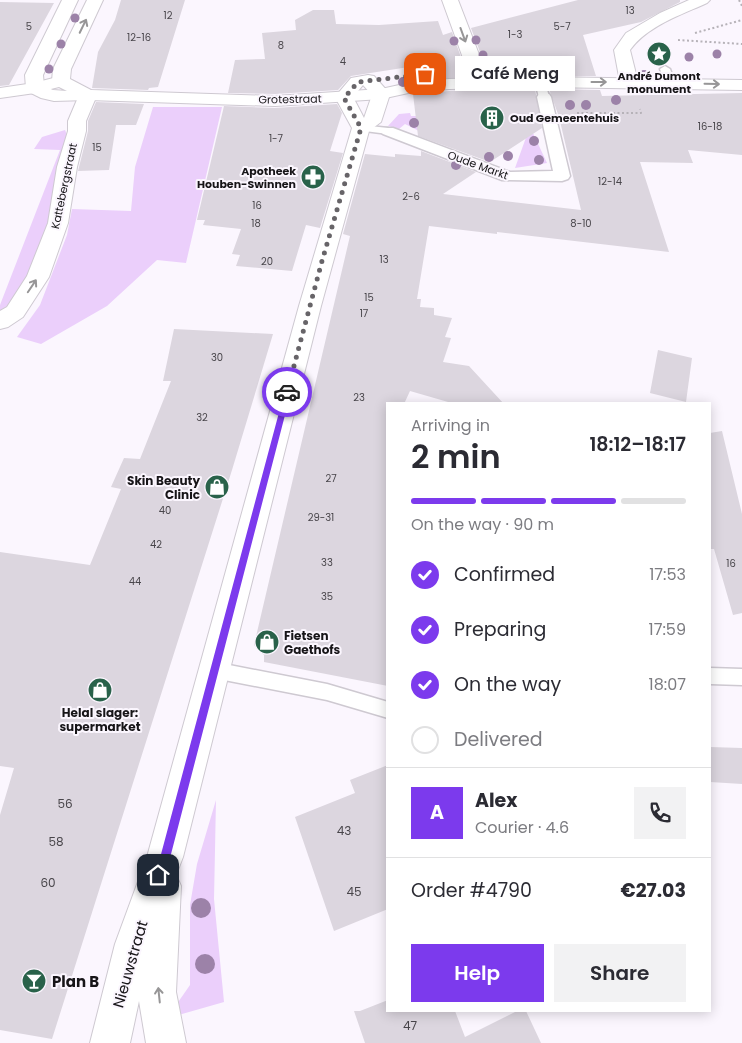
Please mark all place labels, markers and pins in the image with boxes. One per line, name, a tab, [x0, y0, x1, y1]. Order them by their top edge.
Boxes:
place icon: André Dumont monument	[646, 41, 672, 67]
pin	[404, 53, 446, 95]
callout: Café Meng	[455, 56, 575, 92]
place label: André Dumont monument	[618, 68, 701, 97]
building icon: Oud Gemeentehuis	[479, 105, 505, 131]
place label: Oud Gemeentehuis	[510, 110, 619, 126]
place label: Apotheek Houben-Swinnen	[197, 163, 296, 192]
pharmacy icon: Apotheek Houben-Swinnen	[300, 164, 326, 190]
place label: Skin Beauty Clinic	[127, 472, 200, 503]
shop icon: Skin Beauty Clinic	[204, 474, 230, 500]
place label: Fietsen Gaethofs	[284, 627, 341, 658]
shop icon: Fietsen Gaethofs	[254, 629, 280, 655]
shop icon: Helal slager: supermarket	[87, 677, 113, 703]
place label: Helal slager: supermarket	[59, 704, 141, 735]
pin	[137, 854, 179, 896]
bar icon: Plan B	[21, 968, 47, 994]
place label: Plan B	[52, 971, 99, 992]

